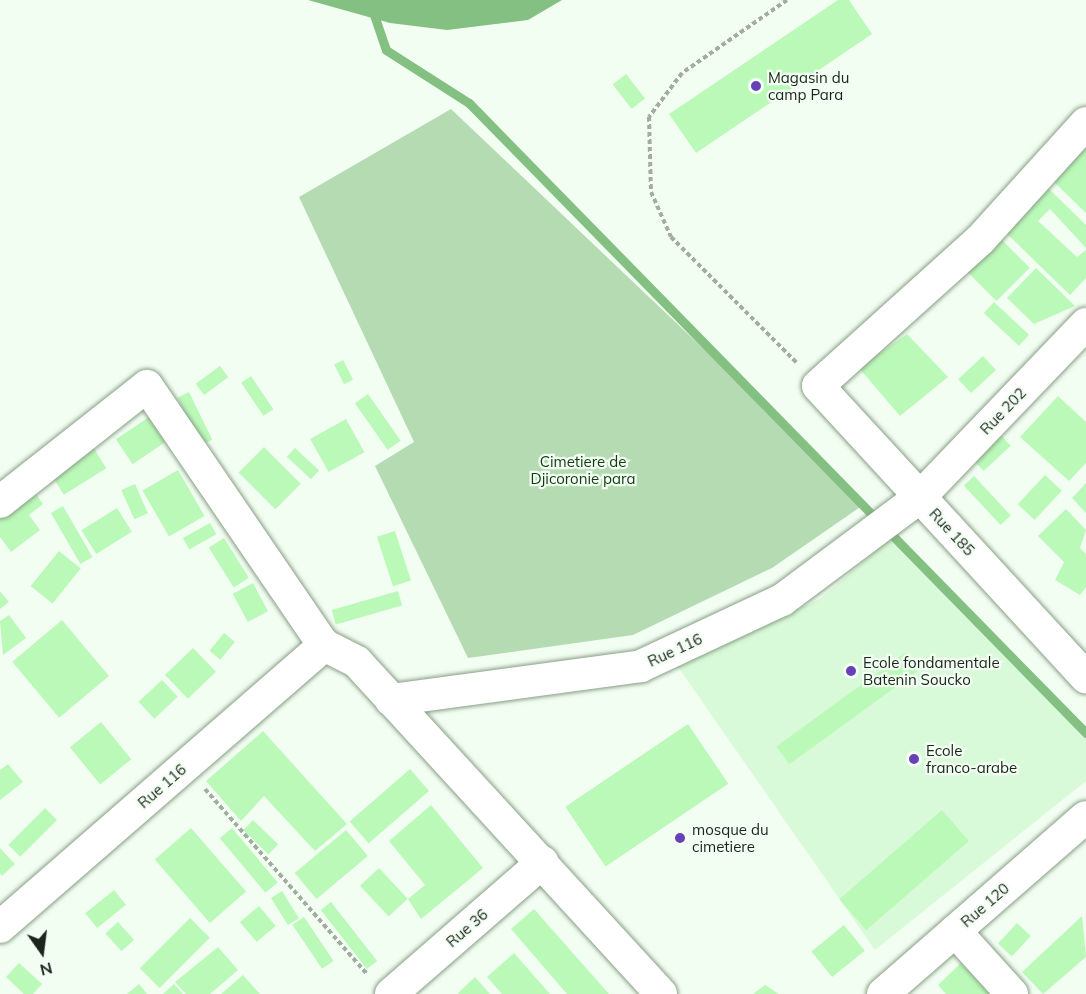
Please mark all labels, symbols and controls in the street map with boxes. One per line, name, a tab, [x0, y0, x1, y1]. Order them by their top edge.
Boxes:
place label: Magasin du camp Para	[768, 68, 849, 103]
marker: Magasin du camp Para	[749, 79, 763, 93]
street label: Rue 202	[976, 384, 1030, 438]
park label: Cimetiere de Djicoronie para	[531, 452, 635, 487]
street label: Rue 185	[926, 505, 978, 559]
street label: Rue 116	[645, 630, 705, 670]
place label: Ecole fondamentale Batenin Soucko	[863, 653, 1000, 688]
marker: Ecole fondamentale Batenin Soucko	[844, 664, 858, 678]
place label: Ecole franco-arabe	[926, 741, 1017, 776]
marker: Ecole franco-arabe	[907, 752, 921, 766]
street label: Rue 116	[134, 760, 190, 812]
place label: mosque du cimetiere	[692, 820, 769, 855]
marker: mosque du cimetiere	[673, 831, 687, 845]
street label: Rue 120	[957, 879, 1013, 931]
street label: Rue 36	[443, 905, 491, 951]
north arrow	[12, 922, 72, 982]
text: N	[38, 958, 55, 981]

